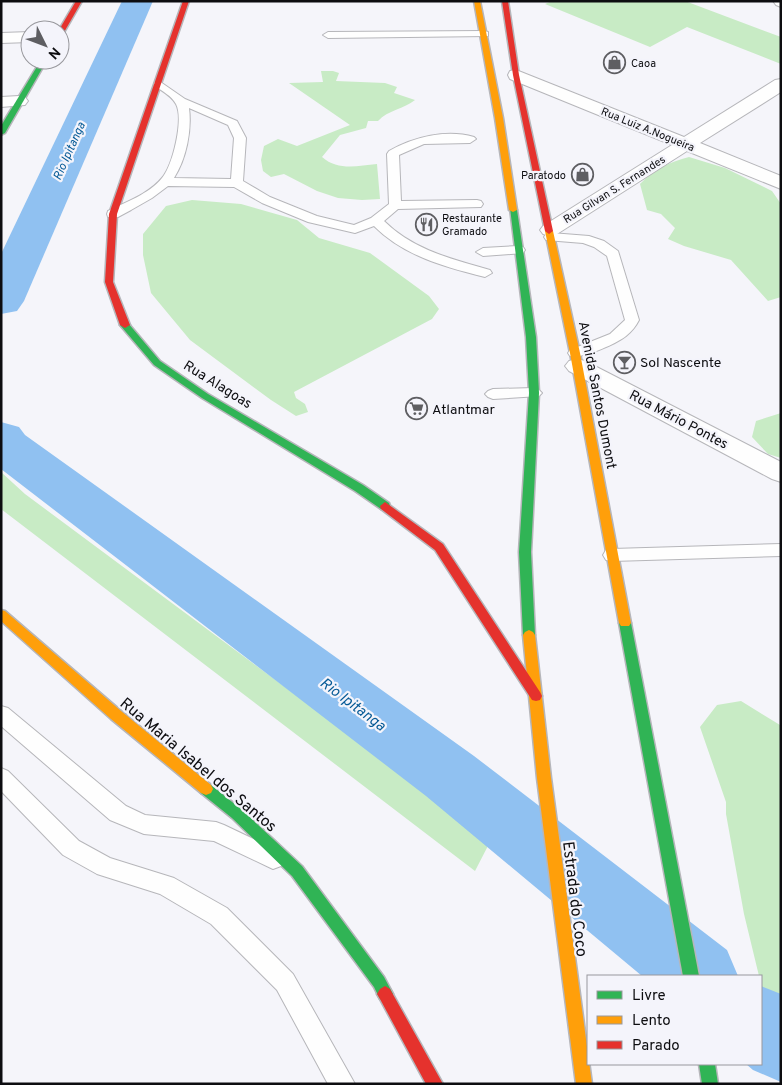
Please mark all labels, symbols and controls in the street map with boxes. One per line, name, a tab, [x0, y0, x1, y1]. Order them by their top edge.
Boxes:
north arrow	[20, 20, 70, 70]
text: N	[44, 43, 63, 62]
shop icon: Caoa	[603, 51, 627, 75]
place label: Caoa	[631, 57, 656, 71]
street label: Rua Luiz A.Nogueira	[599, 105, 697, 155]
water label: Rio Ipitanga	[50, 119, 90, 183]
street label: Rua Gilvan S. Fernandes	[561, 153, 668, 227]
shop icon: Paratodo	[570, 163, 594, 187]
place label: Paratodo	[521, 169, 566, 183]
restaurant icon: Restaurante Gramado	[414, 212, 438, 236]
place label: Restaurante Gramado	[442, 212, 502, 239]
street label: Avenida Santos Dumont	[574, 320, 619, 471]
bar icon: Sol Nascente	[612, 350, 636, 374]
place label: Sol Nascente	[640, 355, 721, 372]
street label: Rua Alagoas	[180, 357, 255, 413]
street label: Rua Mário Pontes	[626, 387, 731, 454]
supermarket icon: Atlantmar	[404, 397, 428, 421]
place label: Atlantmar	[432, 402, 495, 419]
water label: Rio Ipitanga	[315, 674, 389, 736]
street label: Rua Maria Isabel dos Santos	[115, 694, 280, 837]
street label: Estrada do Coco	[557, 840, 591, 958]
legend	[587, 975, 762, 1065]
text: Livre	[632, 987, 666, 1006]
text: Lento	[632, 1012, 671, 1031]
text: Parado	[632, 1037, 680, 1056]

